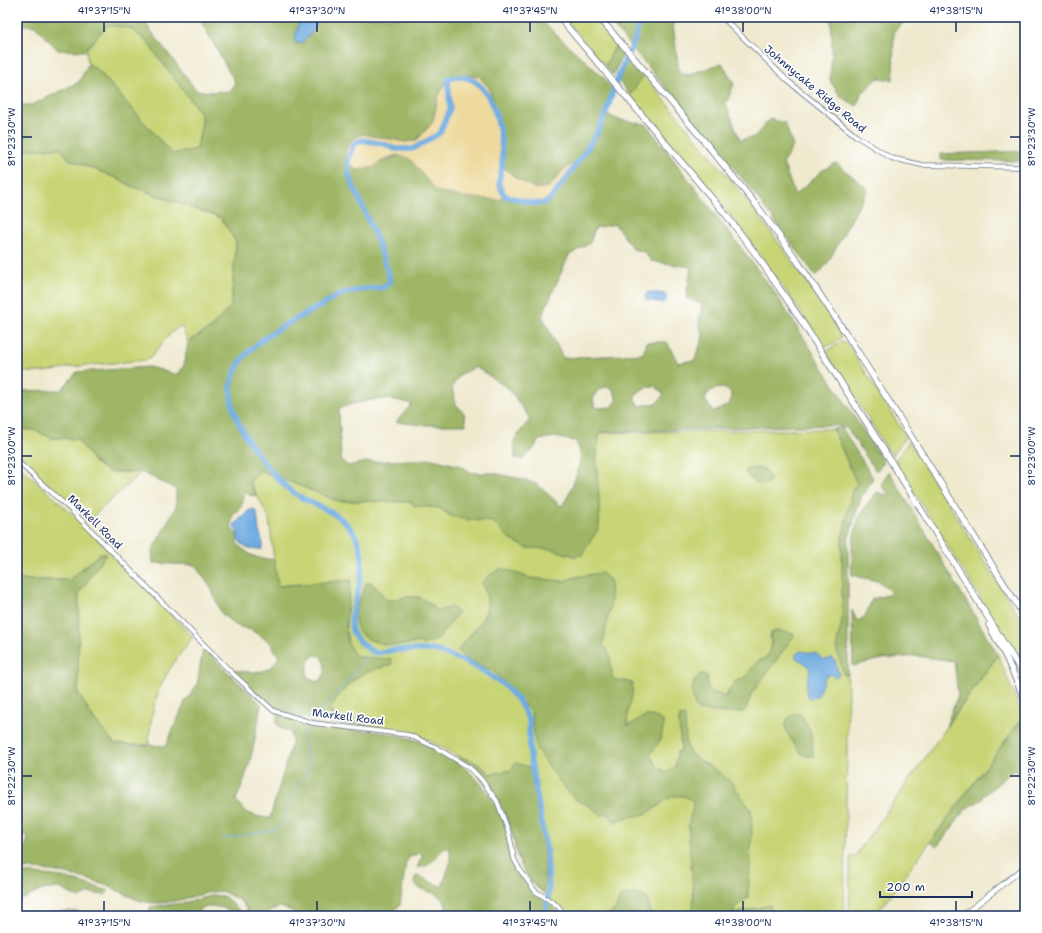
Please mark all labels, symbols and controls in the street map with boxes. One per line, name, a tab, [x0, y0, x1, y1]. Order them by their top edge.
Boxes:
text: 41°37'15"N	[77, 4, 131, 17]
text: 41°37'30"N	[289, 4, 345, 17]
text: 41°37'45"N	[502, 4, 558, 17]
text: 41°38'00"N	[714, 4, 772, 17]
text: 41°38'15"N	[929, 4, 983, 17]
street label: Johnnycake Ridge Road	[761, 42, 869, 136]
text: 81°23'30"W	[5, 107, 18, 167]
text: 81°23'30"W	[1025, 107, 1038, 167]
text: 81°23'00"W	[5, 426, 18, 486]
text: 81°23'00"W	[1025, 426, 1038, 486]
street label: Markell Road	[64, 491, 126, 553]
street label: Markell Road	[311, 705, 385, 729]
text: 81°22'30"W	[5, 746, 18, 806]
text: 81°22'30"W	[1025, 746, 1038, 806]
scale bar	[880, 873, 972, 899]
text: 200 m	[886, 879, 925, 895]
text: 41°37'15"N	[77, 916, 131, 929]
text: 41°37'30"N	[289, 916, 345, 929]
text: 41°37'45"N	[502, 916, 558, 929]
text: 41°38'00"N	[714, 916, 772, 929]
text: 41°38'15"N	[929, 916, 983, 929]

